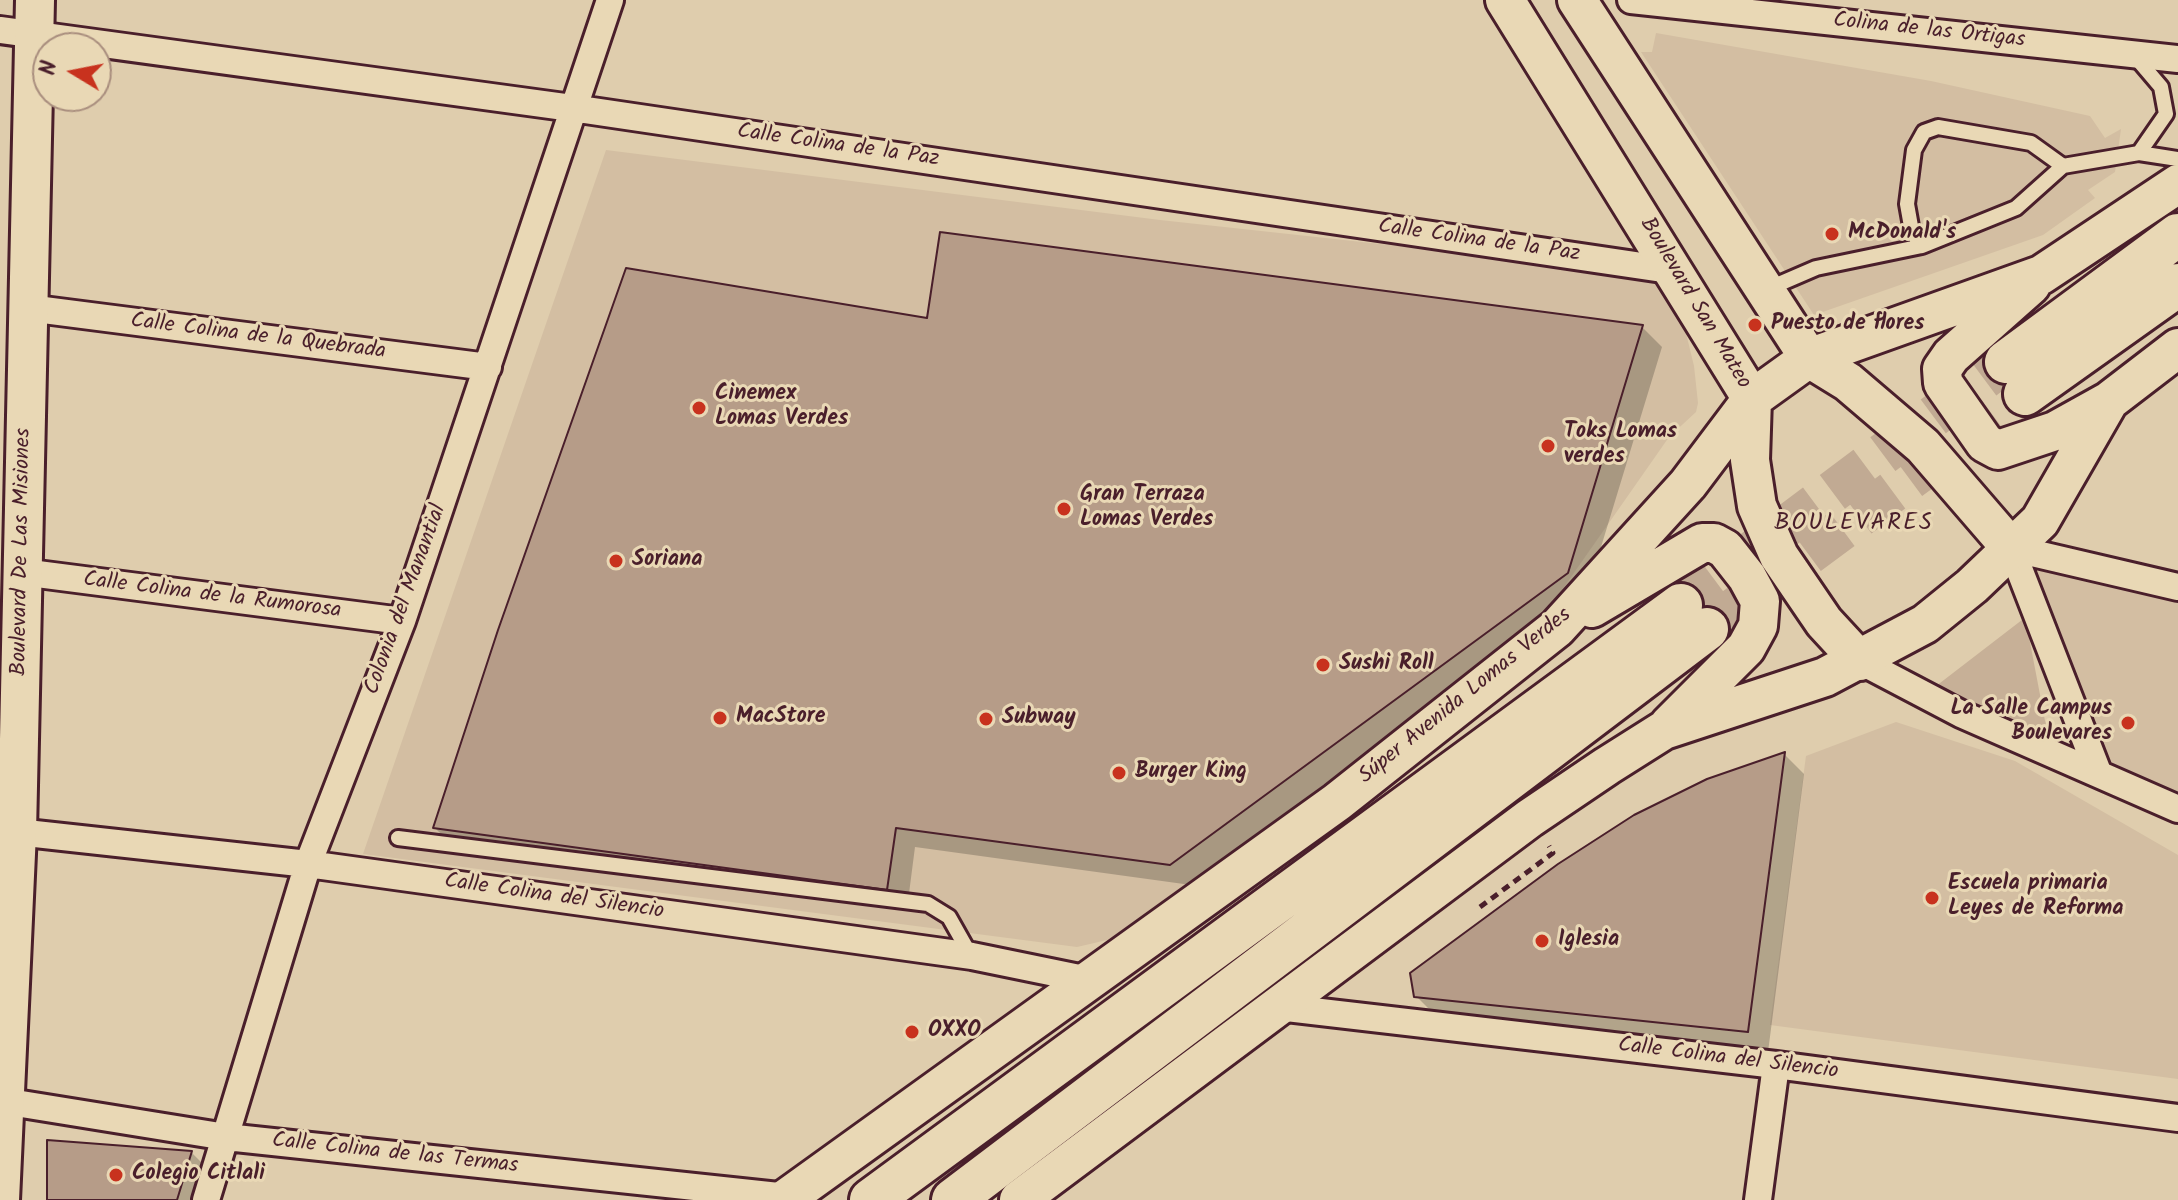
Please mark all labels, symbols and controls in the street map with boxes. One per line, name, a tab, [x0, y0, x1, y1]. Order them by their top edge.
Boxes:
street label: Colina de las Ortigas	[1832, 9, 2026, 55]
north arrow	[32, 32, 112, 112]
text: N	[31, 58, 68, 78]
street label: Calle Colina de la Paz	[735, 120, 941, 174]
street label: Boulevard San Mateo	[1632, 214, 1756, 394]
street label: Calle Colina de la Paz	[1376, 215, 1582, 269]
place label: McDonald's	[1848, 221, 1956, 247]
marker: McDonald's	[1823, 225, 1841, 243]
street label: Calle Colina de la Quebrada	[129, 309, 387, 367]
place label: Puesto de flores	[1771, 312, 1925, 338]
marker: Puesto de flores	[1746, 316, 1764, 334]
place label: Cinemex Lomas Verdes	[715, 382, 848, 434]
marker: Cinemex Lomas Verdes	[690, 399, 708, 417]
place label: Toks Lomas verdes	[1564, 420, 1677, 472]
street label: Boulevard De Las Misiones	[8, 428, 38, 676]
marker: Toks Lomas verdes	[1539, 437, 1557, 455]
place label: Gran Terraza Lomas Verdes	[1080, 483, 1213, 534]
marker: Gran Terraza Lomas Verdes	[1055, 500, 1073, 518]
street label: Colonia del Manantial	[360, 501, 454, 699]
district label: BOULEVARES	[1774, 511, 1934, 539]
place label: Soriana	[632, 548, 702, 574]
marker: Soriana	[607, 552, 625, 570]
street label: Calle Colina de la Rumorosa	[82, 568, 342, 626]
street label: Súper Avenida Lomas Verdes	[1355, 603, 1577, 791]
place label: Sushi Roll	[1339, 652, 1434, 678]
marker: Sushi Roll	[1314, 656, 1332, 674]
place label: La Salle Campus Boulevares	[1950, 697, 2112, 748]
place label: MacStore	[736, 705, 825, 731]
place label: Subway	[1002, 706, 1076, 732]
marker: MacStore	[711, 709, 729, 727]
marker: Subway	[977, 710, 995, 728]
marker: La Salle Campus Boulevares	[2119, 714, 2137, 732]
place label: Burger King	[1135, 760, 1247, 786]
marker: Burger King	[1110, 764, 1128, 782]
street label: Calle Colina del Silencio	[442, 870, 666, 926]
place label: Escuela primaria Leyes de Reforma	[1948, 872, 2123, 924]
marker: Escuela primaria Leyes de Reforma	[1923, 889, 1941, 907]
place label: Iglesia	[1558, 928, 1619, 954]
marker: Iglesia	[1533, 932, 1551, 950]
place label: OXXO	[928, 1019, 981, 1045]
marker: OXXO	[903, 1023, 921, 1041]
street label: Calle Colina del Silencio	[1616, 1033, 1840, 1087]
street label: Calle Colina de las Termas	[271, 1129, 519, 1181]
place label: Colegio Citlali	[132, 1162, 265, 1188]
marker: Colegio Citlali	[107, 1166, 125, 1184]

